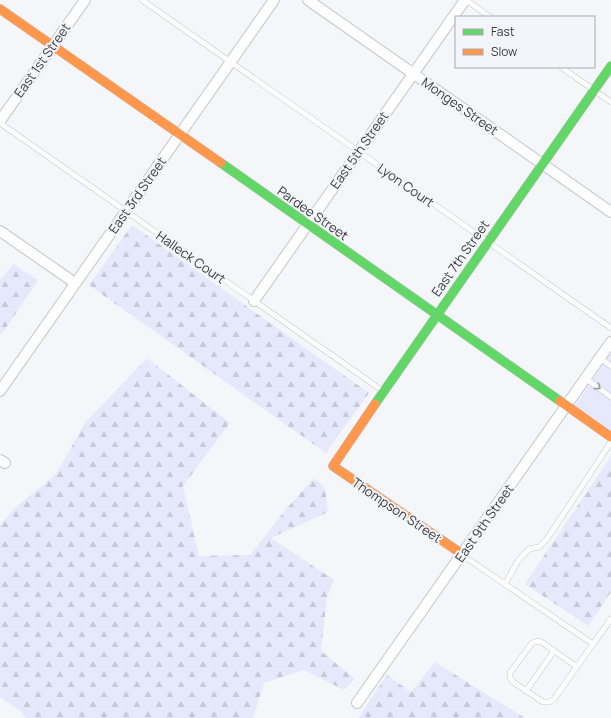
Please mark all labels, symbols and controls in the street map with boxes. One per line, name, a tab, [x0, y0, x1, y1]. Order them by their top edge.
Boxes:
legend	[455, 16, 595, 68]
street label: East 1st Street	[10, 19, 74, 101]
text: Fast	[491, 23, 515, 40]
text: Slow	[491, 43, 517, 60]
street label: Monges Street	[418, 73, 502, 139]
street label: East 5th Street	[326, 108, 392, 192]
street label: East 3rd Street	[104, 153, 170, 237]
street label: Lyon Court	[374, 159, 438, 211]
street label: Pardee Street	[274, 182, 352, 244]
street label: East 7th Street	[427, 216, 493, 300]
street label: Halleck Court	[153, 227, 229, 287]
one-way arrow	[594, 382, 601, 389]
street label: Thompson Street	[349, 473, 445, 547]
street label: East 9th Street	[451, 481, 517, 565]

